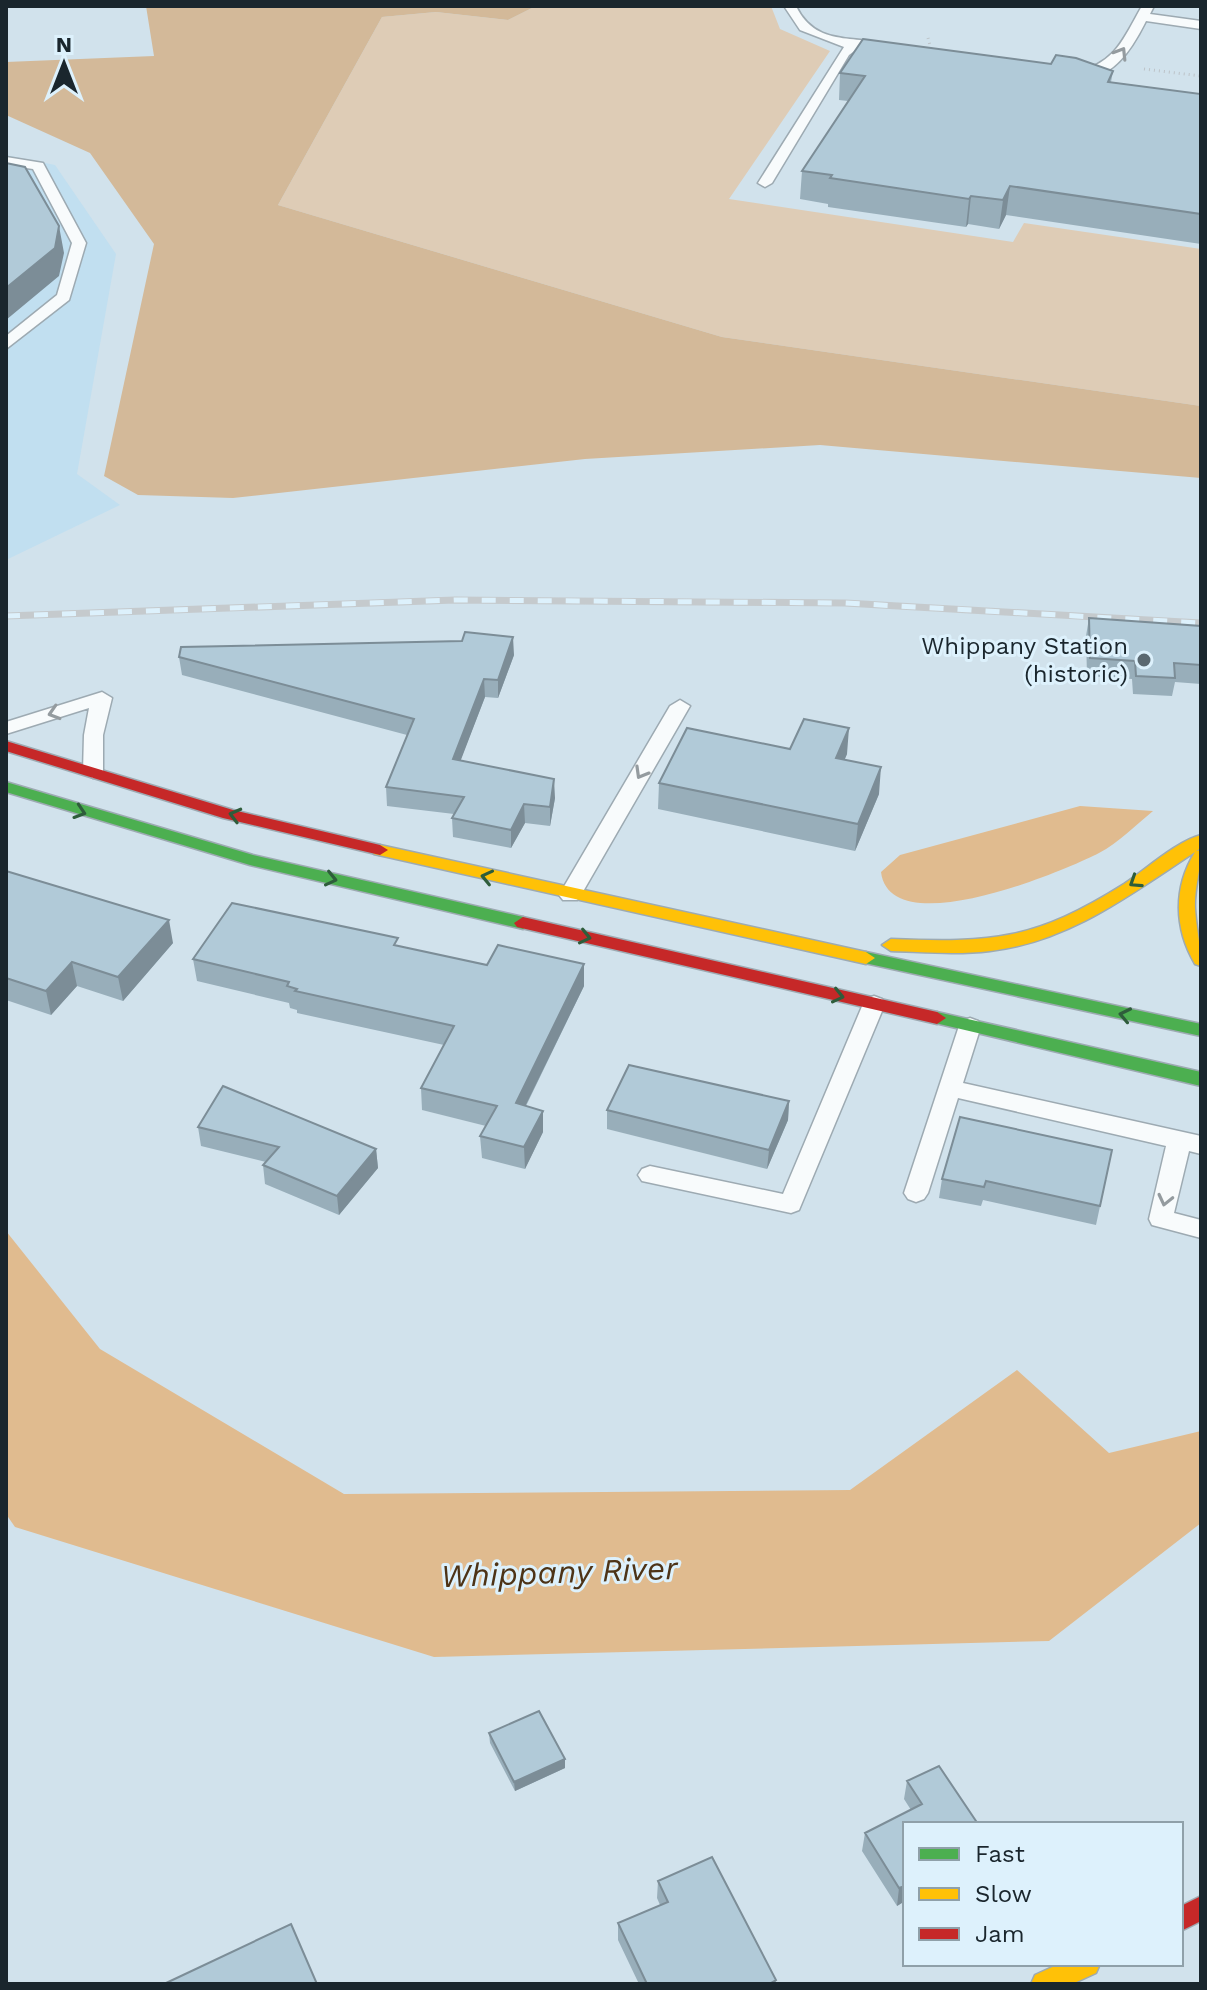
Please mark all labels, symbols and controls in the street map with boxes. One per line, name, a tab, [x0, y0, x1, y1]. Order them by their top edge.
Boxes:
north arrow	[24, 24, 104, 104]
text: N	[56, 32, 72, 57]
one-way arrow	[1111, 47, 1126, 62]
place label: Whippany Station (historic)	[921, 632, 1128, 688]
marker: Whippany Station (historic)	[1135, 651, 1153, 669]
one-way arrow	[48, 704, 62, 720]
one-way arrow	[635, 764, 651, 779]
one-way arrow	[72, 802, 86, 818]
one-way arrow	[228, 808, 242, 825]
one-way arrow	[481, 869, 495, 886]
one-way arrow	[324, 870, 338, 887]
one-way arrow	[1129, 872, 1144, 887]
one-way arrow	[577, 928, 591, 945]
one-way arrow	[831, 986, 844, 1003]
one-way arrow	[1118, 1007, 1132, 1024]
one-way arrow	[1158, 1193, 1175, 1206]
water label: Whippany River	[440, 1549, 680, 1595]
legend	[903, 1822, 1183, 1966]
text: Fast	[975, 1840, 1025, 1868]
text: Slow	[975, 1880, 1032, 1908]
text: Jam	[975, 1920, 1025, 1948]

